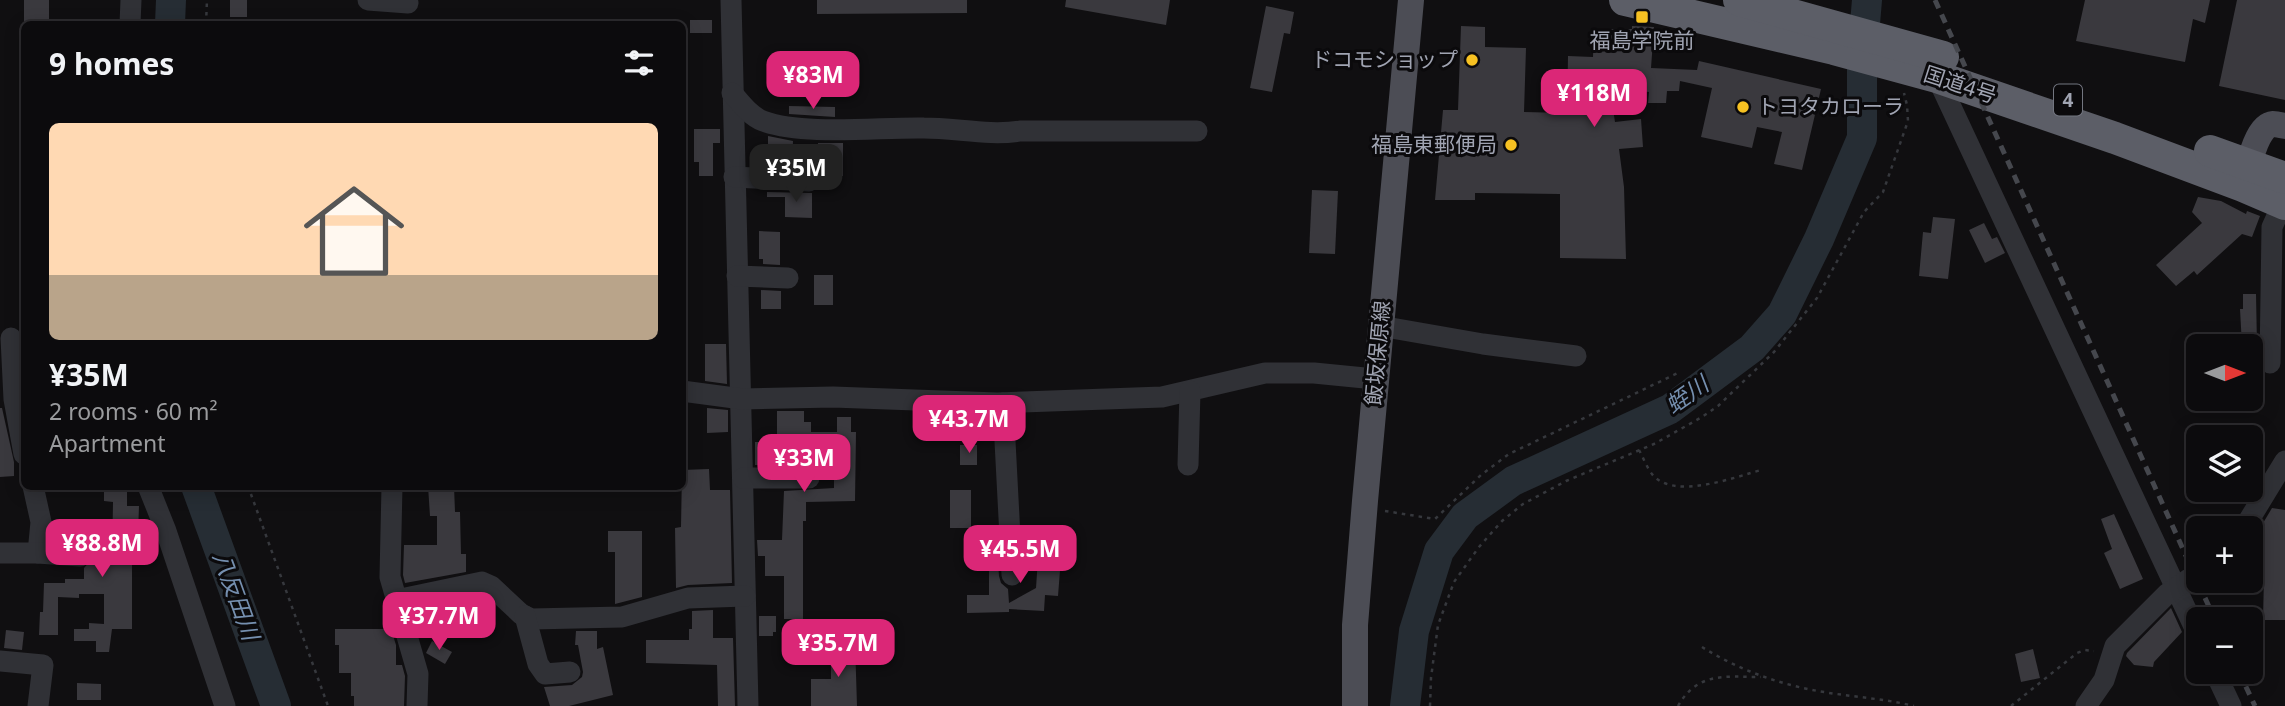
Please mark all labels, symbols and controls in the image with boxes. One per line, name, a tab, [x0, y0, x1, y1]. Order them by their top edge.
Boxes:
marker: 福島学院前	[1634, 9, 1650, 25]
place label: 福島学院前	[1590, 26, 1695, 54]
text: 9 homes	[49, 43, 174, 84]
icon: filters	[620, 44, 658, 82]
place label: ドコモショップ	[1311, 45, 1458, 73]
pin: ¥83M	[772, 52, 854, 111]
marker: ドコモショップ	[1464, 52, 1480, 68]
text: ¥83M	[782, 58, 844, 90]
street label: 国道4号	[1920, 59, 2000, 109]
pin: ¥118M	[1545, 69, 1643, 129]
text: ¥118M	[1557, 76, 1631, 108]
road number: 4	[2054, 85, 2082, 116]
place label: トヨタカローラ	[1757, 92, 1904, 120]
marker: トヨタカローラ	[1735, 99, 1751, 115]
place label: 福島東郵便局	[1371, 130, 1497, 158]
marker: 福島東郵便局	[1503, 137, 1519, 153]
pin: ¥35M	[755, 144, 837, 204]
text: ¥35M	[765, 151, 827, 183]
icon: home	[291, 168, 417, 294]
street label: 飯坂保原線	[1358, 299, 1396, 406]
north arrow	[2186, 334, 2263, 411]
map controls	[2186, 334, 2263, 684]
text: ¥35M	[49, 354, 129, 395]
water label: 蛭川	[1658, 366, 1717, 420]
text: 2 rooms · 60 m²	[49, 395, 218, 427]
pin: ¥43.7M	[912, 396, 1026, 455]
text: ¥43.7M	[929, 402, 1009, 434]
button: layers	[2186, 425, 2263, 502]
text: Apartment	[49, 427, 166, 459]
pin: ¥33M	[763, 434, 845, 494]
text: ¥33M	[773, 441, 835, 473]
button: +	[2186, 516, 2263, 593]
pin: ¥88.8M	[45, 520, 159, 579]
text: ¥88.8M	[62, 526, 142, 558]
pin: ¥45.5M	[963, 526, 1077, 585]
text: ¥45.5M	[980, 532, 1060, 564]
water label: 八反田川	[206, 547, 269, 647]
pin: ¥37.7M	[382, 592, 496, 652]
text: ¥37.7M	[399, 599, 479, 631]
button: −	[2186, 607, 2263, 684]
pin: ¥35.7M	[781, 620, 895, 679]
text: ¥35.7M	[798, 626, 878, 658]

